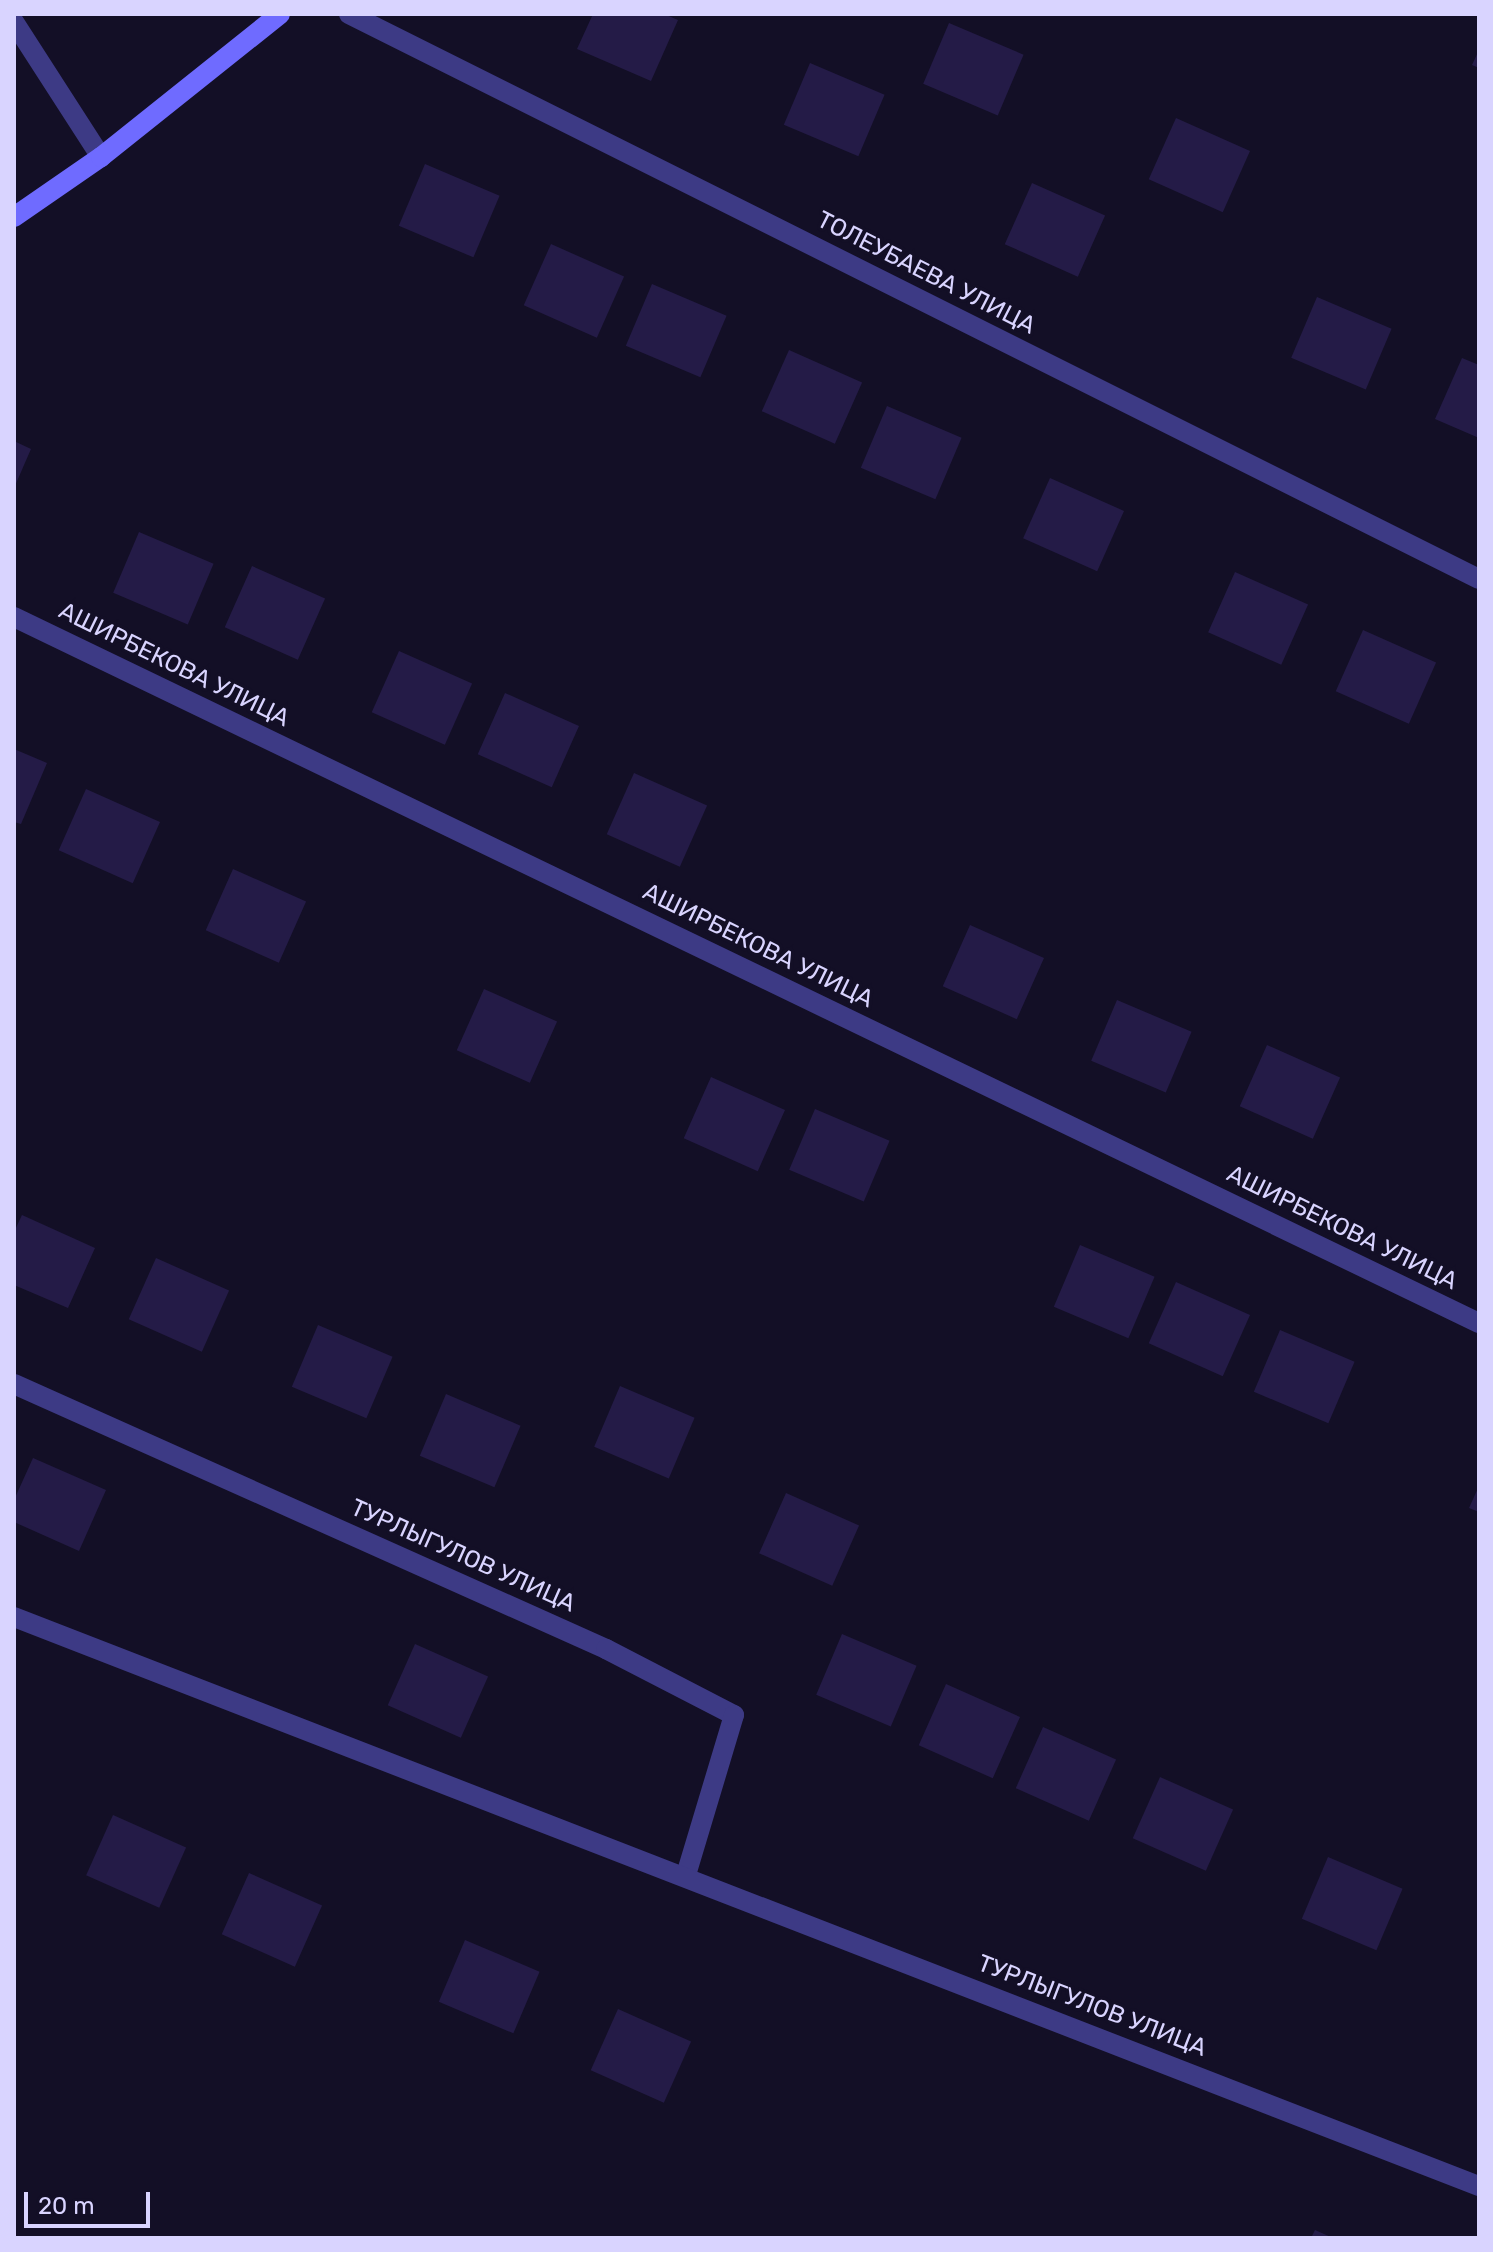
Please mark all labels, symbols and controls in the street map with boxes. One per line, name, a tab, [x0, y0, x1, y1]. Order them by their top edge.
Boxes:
street label: ТОЛЕУБАЕВА УЛИЦА	[812, 205, 1040, 341]
street label: АШИРБЕКОВА УЛИЦА	[54, 597, 294, 733]
street label: АШИРБЕКОВА УЛИЦА	[638, 878, 878, 1014]
street label: АШИРБЕКОВА УЛИЦА	[1222, 1160, 1462, 1296]
street label: ТУРЛЫГУЛОВ УЛИЦА	[346, 1493, 580, 1619]
street label: ТУРЛЫГУЛОВ УЛИЦА	[973, 1949, 1211, 2063]
scale bar	[28, 2176, 154, 2226]
text: 20 m	[38, 2192, 95, 2220]

